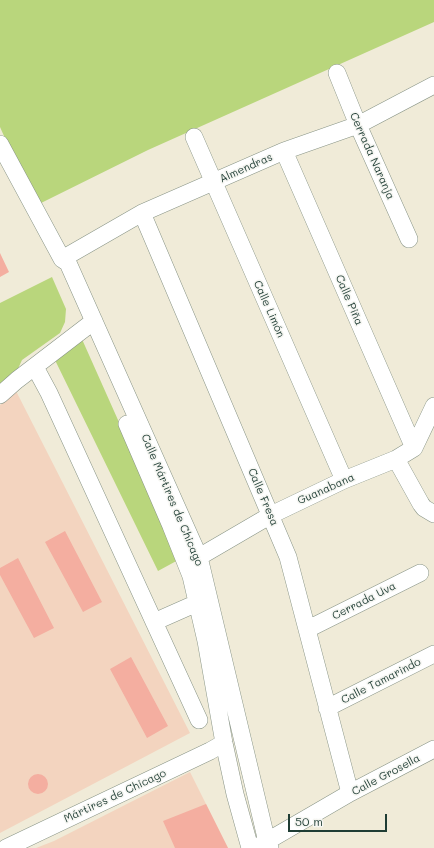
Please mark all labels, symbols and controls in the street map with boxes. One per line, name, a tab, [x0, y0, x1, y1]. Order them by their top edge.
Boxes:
street label: Cerrada Naranja	[347, 110, 397, 202]
street label: Almendras	[217, 150, 275, 186]
street label: Calle Piña	[332, 273, 366, 327]
street label: Calle Limón	[251, 278, 287, 340]
street label: Calle Mártires de Chicago	[138, 432, 206, 568]
street label: Calle Fresa	[245, 466, 281, 528]
street label: Guanabana	[296, 471, 356, 507]
street label: Cerrada Uva	[330, 579, 398, 623]
street label: Calle Tamarindo	[339, 655, 423, 707]
street label: Calle Grosella	[350, 752, 422, 798]
street label: Mártires de Chicago	[62, 766, 168, 826]
scale bar	[290, 806, 389, 832]
text: 50 m	[295, 813, 323, 829]

